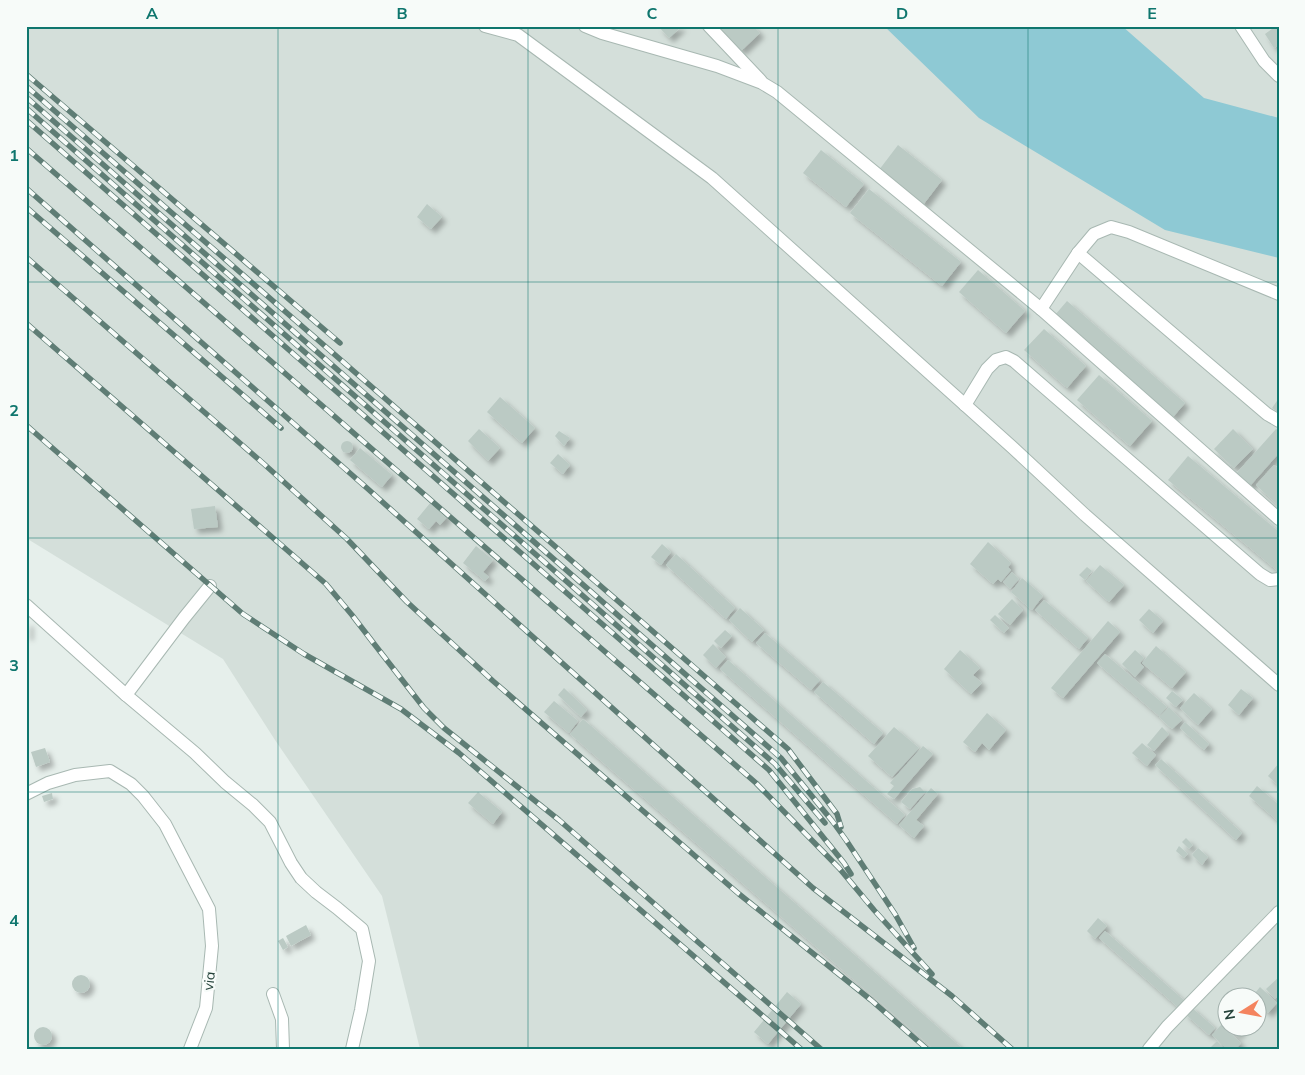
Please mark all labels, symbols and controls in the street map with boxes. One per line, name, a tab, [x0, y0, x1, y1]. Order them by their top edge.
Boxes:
text: A	[146, 3, 158, 23]
text: B	[396, 3, 408, 23]
text: C	[647, 3, 658, 23]
text: D	[896, 3, 908, 23]
text: E	[1147, 3, 1157, 23]
text: 1	[9, 145, 19, 165]
text: 2	[9, 400, 19, 420]
text: 3	[9, 655, 19, 675]
text: 4	[9, 910, 19, 930]
street label: via	[199, 970, 219, 992]
north arrow	[1218, 988, 1268, 1038]
text: N	[1219, 1008, 1239, 1021]

